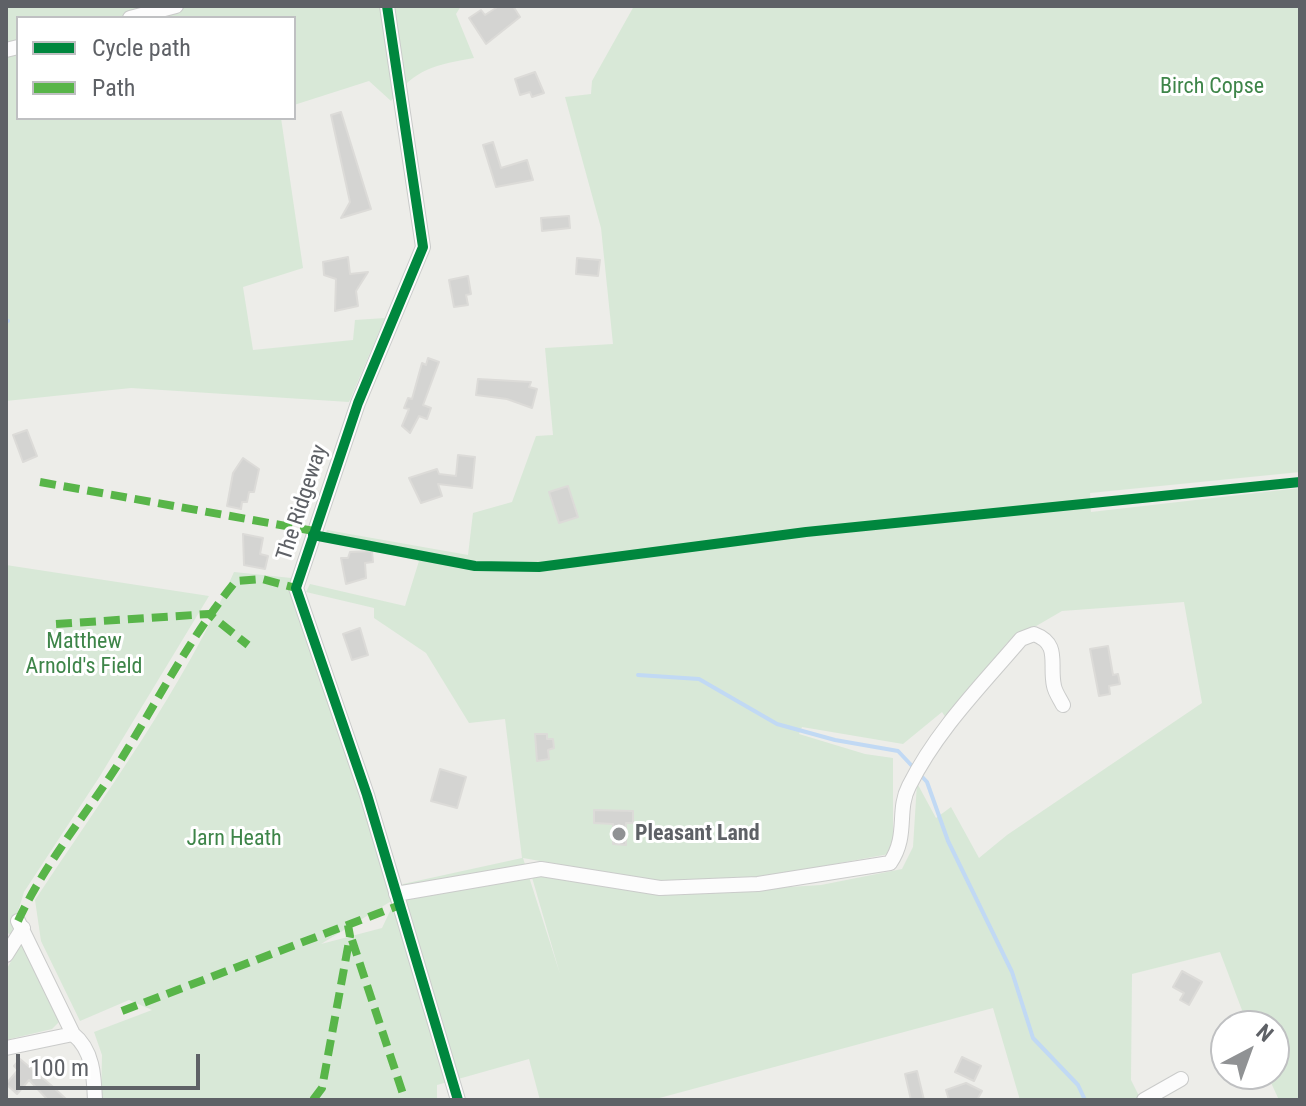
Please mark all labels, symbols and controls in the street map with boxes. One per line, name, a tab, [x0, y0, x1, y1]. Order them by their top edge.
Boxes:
legend	[16, 16, 296, 120]
text: Cycle path	[92, 34, 191, 62]
text: Path	[92, 74, 135, 102]
park label: Birch Copse	[1160, 74, 1264, 100]
street label: The Ridgeway	[272, 442, 334, 564]
park label: Matthew Arnold's Field	[25, 629, 143, 680]
place label: Pleasant Land	[635, 821, 760, 847]
marker: Pleasant Land	[610, 825, 628, 843]
park label: Jarn Heath	[186, 826, 282, 852]
north arrow	[1210, 1010, 1290, 1090]
text: N	[1251, 1019, 1278, 1047]
scale bar	[20, 1038, 204, 1088]
text: 100 m	[30, 1054, 89, 1082]

